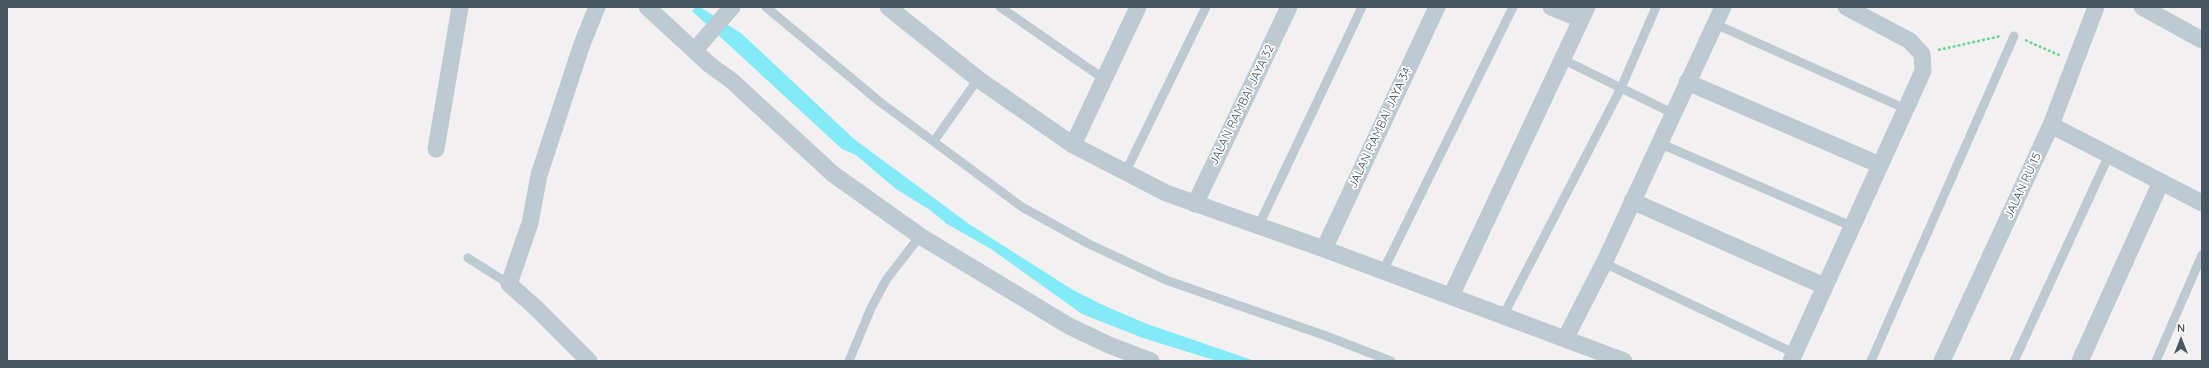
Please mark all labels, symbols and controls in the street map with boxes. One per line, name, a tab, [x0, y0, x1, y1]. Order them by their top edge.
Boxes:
street label: JALAN RAMBAI JAYA 32	[1207, 42, 1277, 168]
street label: JALAN RAMBAI JAYA 34	[1346, 65, 1414, 191]
street label: JALAN RU 15	[2001, 151, 2045, 221]
north arrow	[2161, 320, 2201, 360]
text: N	[2177, 321, 2185, 335]

